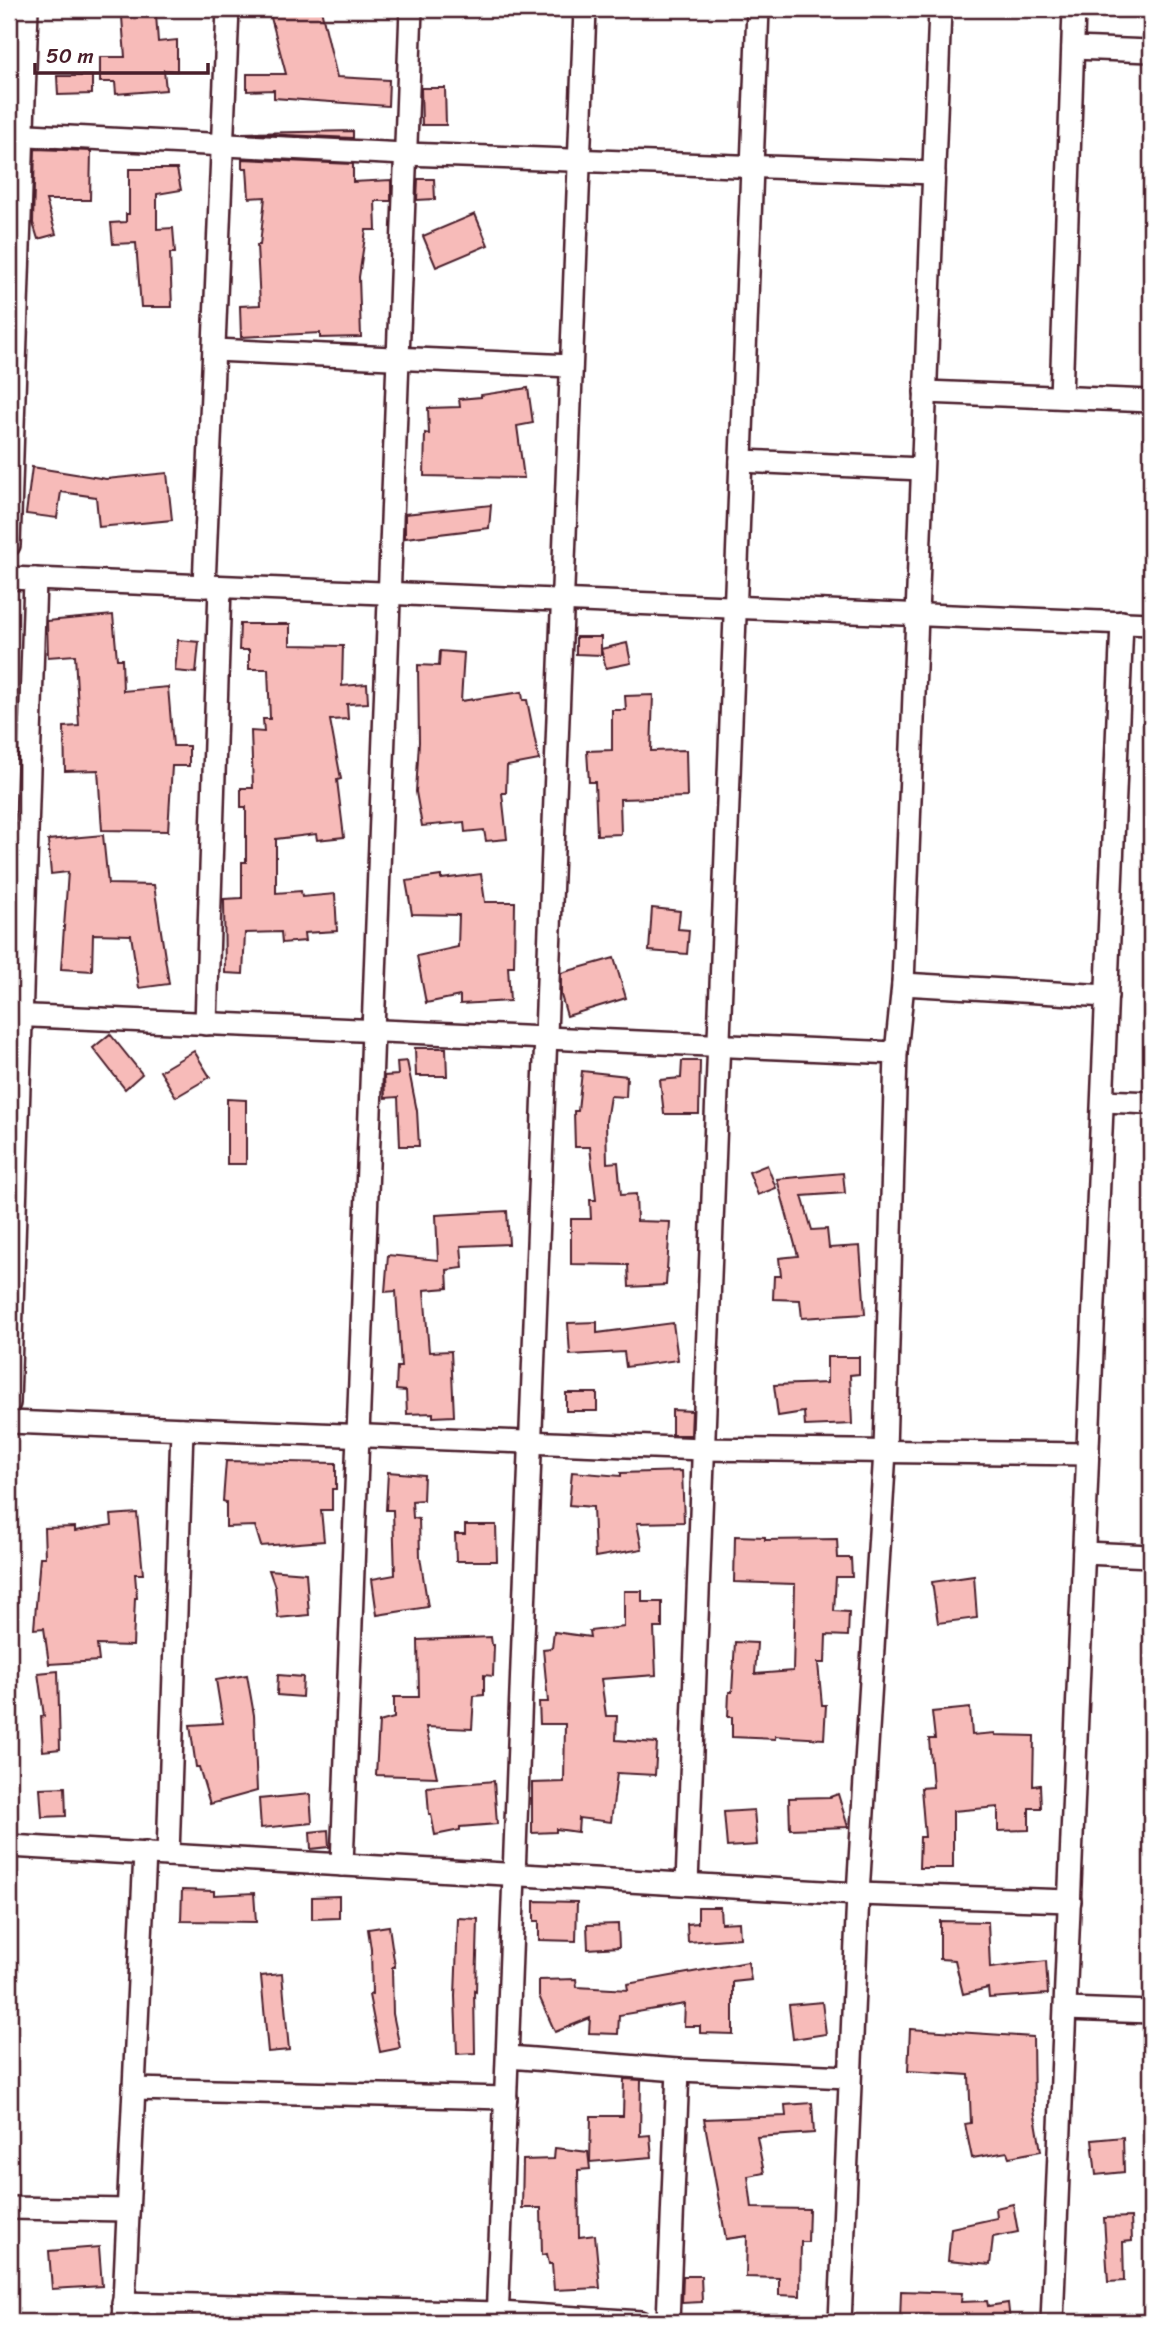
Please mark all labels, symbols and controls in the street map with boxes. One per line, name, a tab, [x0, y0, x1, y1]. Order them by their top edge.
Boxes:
scale bar	[35, 32, 208, 76]
text: 50 m	[46, 37, 94, 75]

